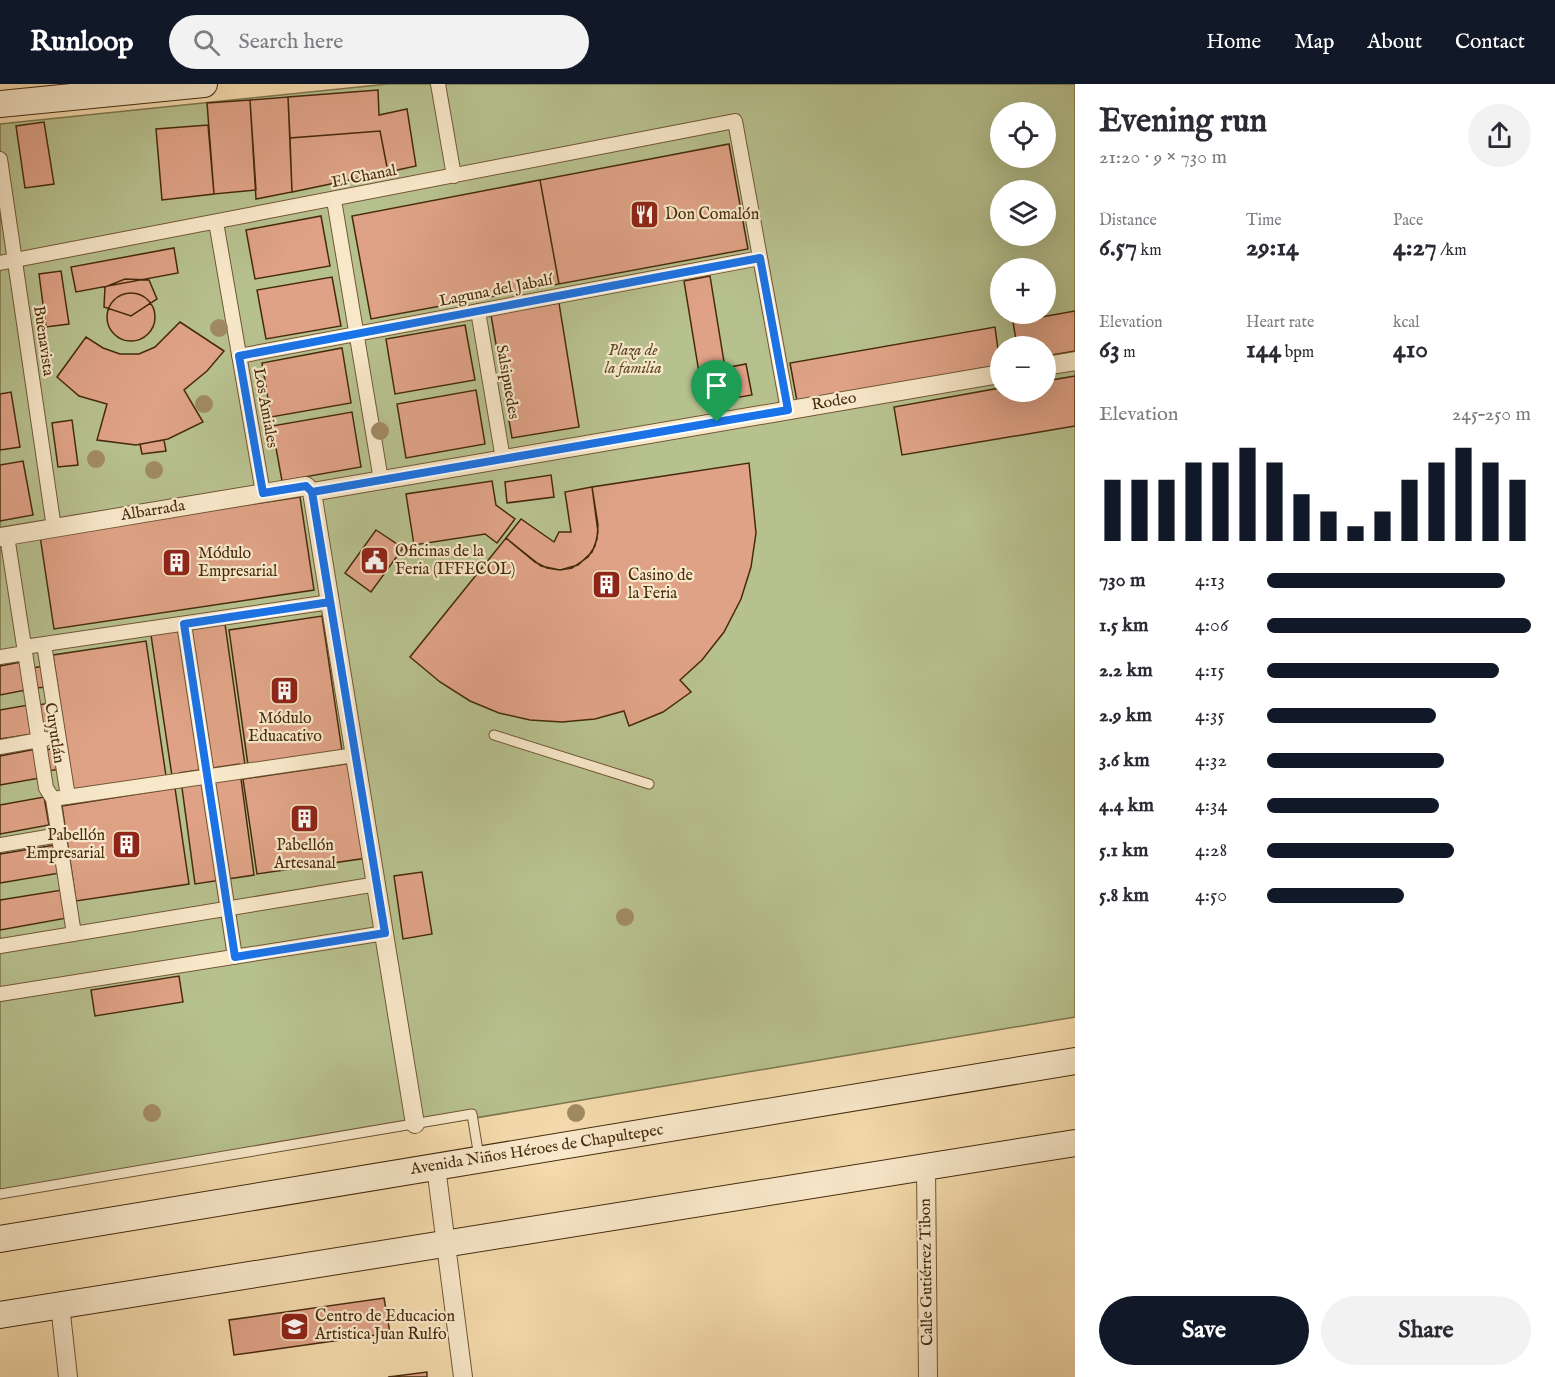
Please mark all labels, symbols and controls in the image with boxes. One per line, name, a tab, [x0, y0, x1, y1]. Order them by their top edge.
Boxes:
search box	[169, 15, 589, 69]
text: Runloop	[30, 25, 133, 60]
icon: search	[190, 26, 223, 59]
text: Search here	[238, 28, 343, 56]
text: Home	[1206, 29, 1261, 56]
text: Map	[1294, 29, 1334, 56]
text: About	[1367, 29, 1422, 56]
text: Contact	[1455, 29, 1525, 56]
text: Evening run	[1099, 101, 1267, 143]
map controls	[990, 102, 1056, 402]
button: locate	[990, 102, 1056, 168]
button: share	[1468, 104, 1531, 167]
text: 21:20 · 9 × 730 m	[1099, 145, 1227, 170]
street label: El Chanal	[330, 161, 399, 193]
button: layers	[990, 180, 1056, 246]
restaurant icon: Don Comalón	[628, 199, 660, 231]
place label: Don Comalón	[665, 205, 760, 225]
text: Distance	[1099, 211, 1157, 231]
text: Time	[1246, 211, 1282, 231]
text: Pace	[1393, 211, 1423, 231]
text: 6.57	[1099, 231, 1137, 264]
text: 29:14	[1246, 231, 1299, 264]
text: 4:27	[1393, 231, 1437, 264]
text: km	[1137, 241, 1162, 261]
text: /km	[1437, 241, 1467, 261]
button: +	[990, 258, 1056, 324]
street label: Laguna del Jabalí	[438, 270, 556, 312]
street label: Buenavista	[28, 305, 58, 378]
text: Elevation	[1099, 313, 1162, 333]
text: Heart rate	[1246, 313, 1314, 333]
text: kcal	[1393, 313, 1420, 333]
text: 63	[1099, 333, 1120, 366]
text: 144	[1246, 333, 1281, 366]
text: 410	[1393, 333, 1428, 366]
button: −	[990, 336, 1056, 402]
park label: Plaza de la familia	[604, 341, 662, 379]
street label: Salsipuedes	[491, 343, 523, 421]
text: m	[1120, 343, 1136, 363]
text: bpm	[1281, 343, 1314, 363]
pin	[691, 360, 742, 422]
street label: Los Amiales	[248, 366, 282, 450]
icon: arrive	[700, 369, 733, 402]
street label: Rodeo	[810, 388, 858, 416]
text: Elevation	[1099, 402, 1178, 427]
text: 245–250 m	[1452, 402, 1531, 427]
street label: Albarrada	[118, 496, 187, 526]
place label: Oficinas de la Feria (IFFECOL)	[395, 542, 515, 580]
place label: Módulo Empresarial	[198, 544, 278, 582]
public building icon: Oficinas de la Feria (IFFECOL)	[358, 545, 390, 577]
building icon: Módulo Empresarial	[161, 547, 193, 579]
place label: Casino de la Feria	[628, 566, 693, 604]
text: 730 m	[1099, 568, 1145, 593]
text: 4:13	[1195, 568, 1225, 593]
building icon: Casino de la Feria	[591, 569, 623, 601]
text: 1.5 km	[1099, 613, 1149, 638]
text: 4:06	[1195, 613, 1228, 638]
text: 2.2 km	[1099, 658, 1153, 683]
text: 4:15	[1195, 658, 1225, 683]
building icon: Módulo Eduacativo	[269, 675, 301, 707]
street label: Cuyutlán	[39, 701, 69, 765]
text: 2.9 km	[1099, 703, 1152, 728]
text: 4:35	[1195, 703, 1225, 728]
place label: Módulo Eduacativo	[248, 709, 322, 747]
text: 3.6 km	[1099, 748, 1150, 773]
text: 4:32	[1195, 748, 1227, 773]
text: 4.4 km	[1099, 793, 1154, 818]
text: 4:34	[1195, 793, 1227, 818]
building icon: Pabellón Artesanal	[289, 802, 321, 834]
place label: Pabellón Empresarial	[26, 826, 106, 864]
building icon: Pabellón Empresarial	[110, 829, 142, 861]
place label: Pabellón Artesanal	[273, 836, 337, 874]
text: 5.1 km	[1099, 838, 1149, 863]
text: 4:28	[1195, 838, 1227, 863]
text: 5.8 km	[1099, 883, 1149, 908]
text: 4:50	[1195, 883, 1227, 908]
street label: Avenida Niños Héroes de Chapultepec	[408, 1120, 665, 1180]
street label: Calle Gutiérrez Tibon	[916, 1198, 938, 1346]
button: Save	[1099, 1296, 1309, 1365]
button: Share	[1321, 1296, 1531, 1365]
place label: Centro de Educacion Artistica Juan Rulfo	[314, 1307, 455, 1345]
school or university icon: Centro de Educacion Artistica Juan Rulfo	[278, 1310, 310, 1342]

